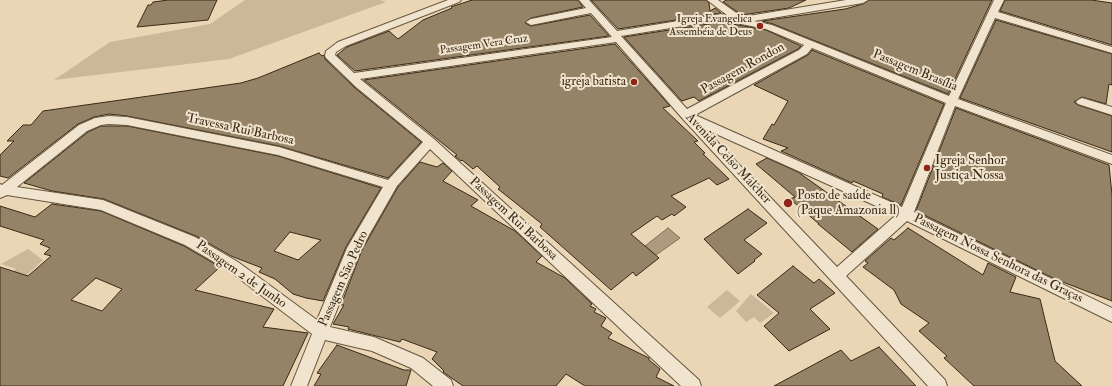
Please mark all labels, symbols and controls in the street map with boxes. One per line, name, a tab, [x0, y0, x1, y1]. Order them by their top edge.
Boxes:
place label: Igreja Evangelica Assembéia de Deus	[669, 13, 752, 39]
marker: Igreja Evangelica Assembéia de Deus	[755, 21, 765, 31]
street label: Passagem Vera Cruz	[439, 32, 529, 58]
street label: Passagem Rondon	[699, 40, 787, 98]
street label: Passagem Brasília	[870, 47, 960, 95]
place label: igreja batista	[561, 74, 626, 90]
marker: igreja batista	[629, 77, 639, 87]
street label: Avenida Celso Malcher	[682, 110, 774, 208]
street label: Travessa Rui Barbosa	[185, 111, 295, 149]
place label: Igreja Senhor Justiça Nossa	[935, 153, 1005, 184]
marker: Igreja Senhor Justiça Nossa	[922, 163, 932, 173]
street label: Passagem Rui Barbosa	[466, 174, 560, 264]
place label: Posto de saúde (Paque Amazonia ll)	[797, 188, 900, 219]
marker: Posto de saúde (Paque Amazonia ll)	[782, 197, 794, 209]
street label: Passagem Nossa Senhora das Graças	[911, 211, 1085, 307]
street label: Passagem São Pedro	[316, 229, 372, 329]
street label: Passagem 2 de Junho	[193, 238, 289, 312]

